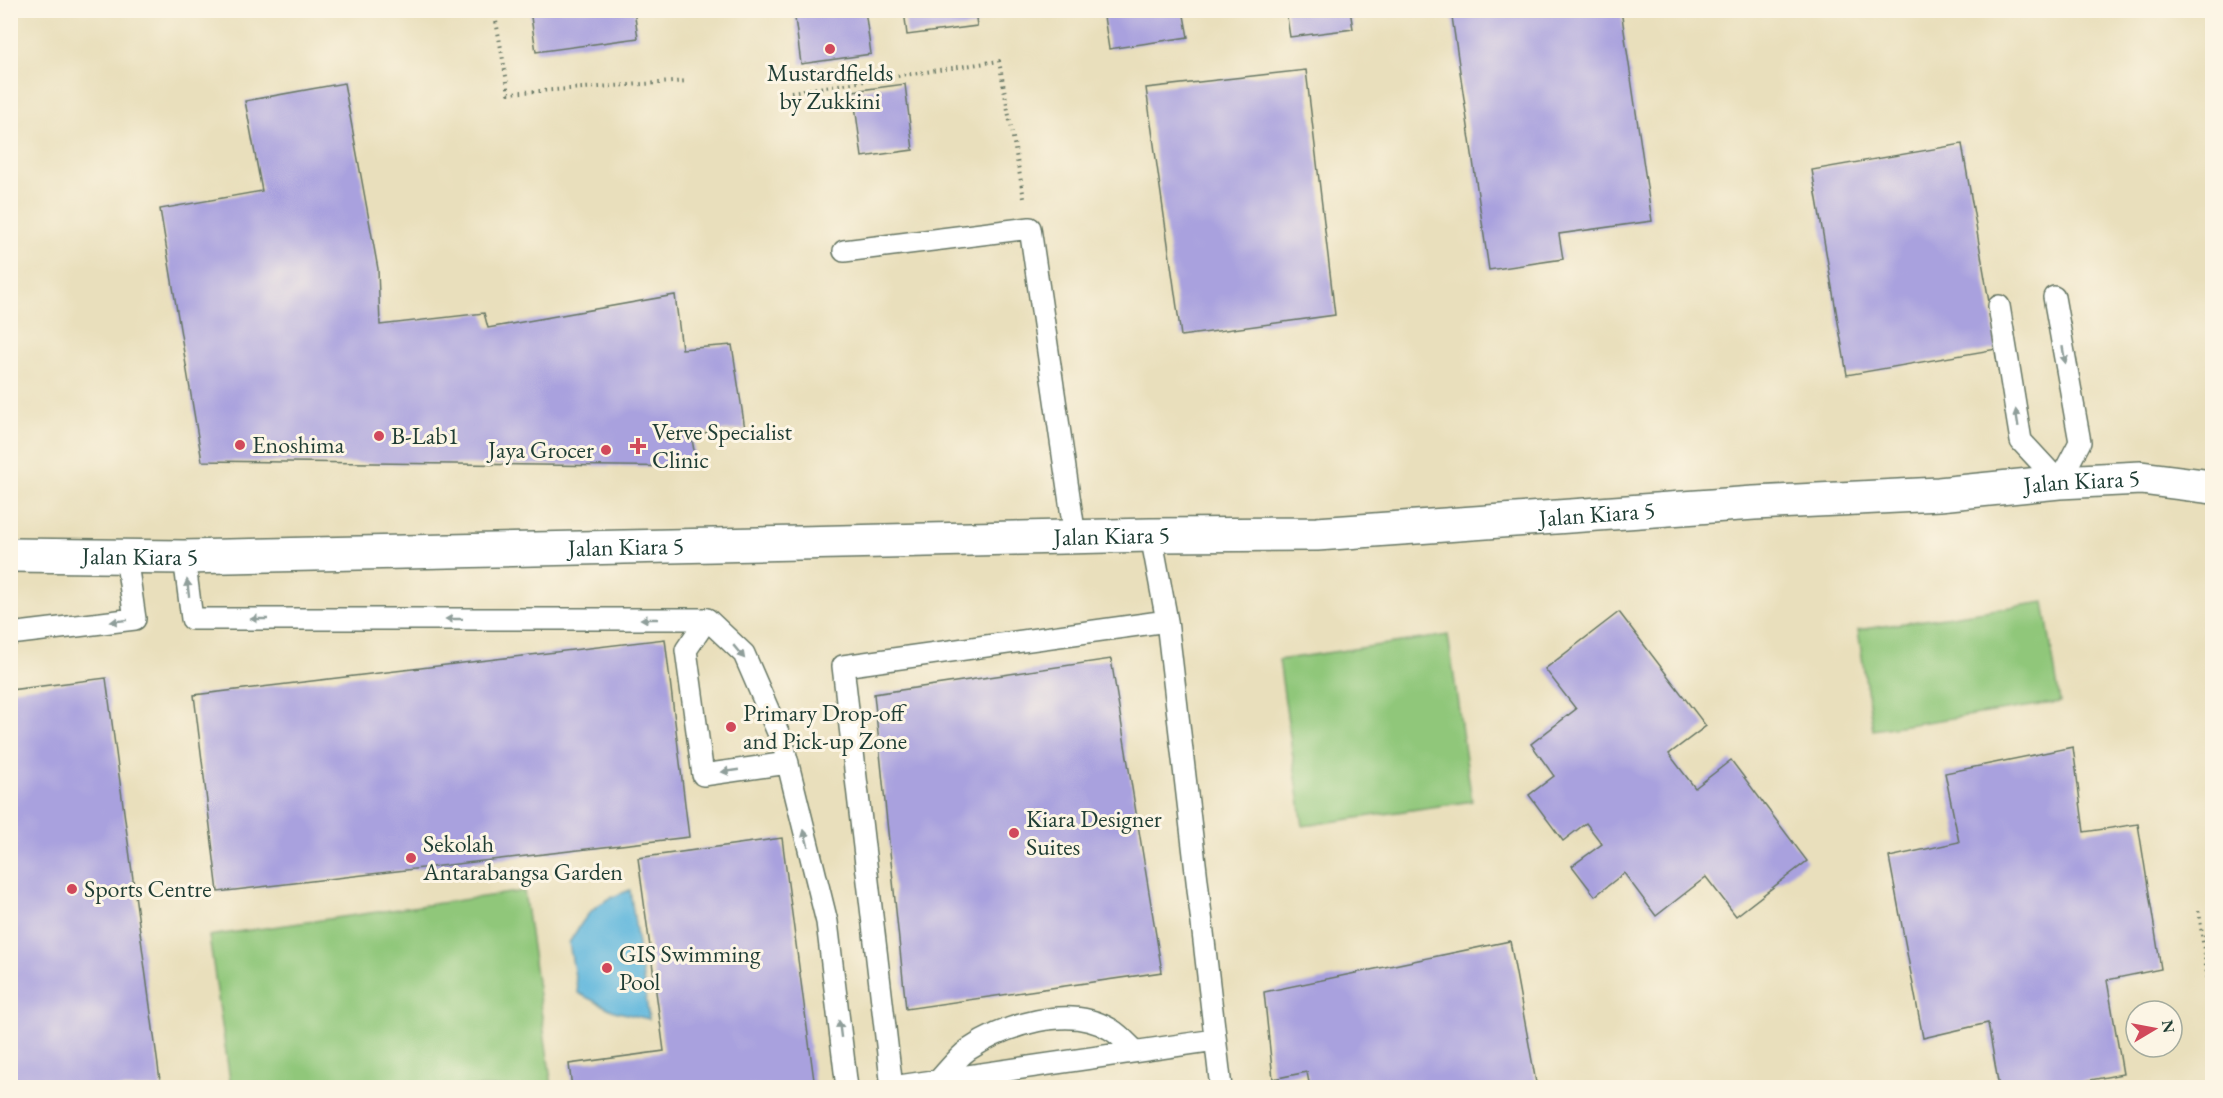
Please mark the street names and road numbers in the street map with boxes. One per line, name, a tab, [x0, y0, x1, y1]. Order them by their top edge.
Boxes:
street label: Jalan Kiara 5	[2020, 462, 2141, 501]
street label: Jalan Kiara 5	[1536, 494, 1656, 533]
street label: Jalan Kiara 5	[1051, 519, 1170, 552]
street label: Jalan Kiara 5	[565, 530, 684, 563]
street label: Jalan Kiara 5	[80, 540, 199, 572]

